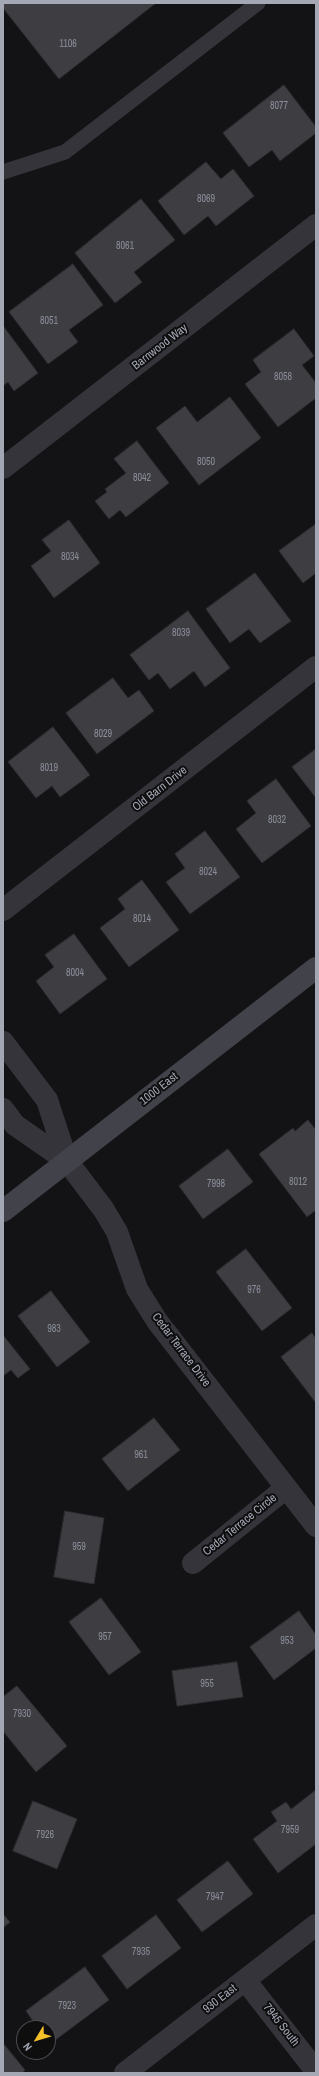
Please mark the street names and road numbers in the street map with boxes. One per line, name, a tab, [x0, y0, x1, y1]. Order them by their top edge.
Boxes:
street label: Barnwood Way	[129, 321, 191, 373]
street label: Old Barn Drive	[130, 763, 190, 815]
street label: 1000 East	[137, 1070, 181, 1108]
street label: Cedar Terrace Drive	[149, 1310, 213, 1390]
street label: Cedar Terrace Circle	[200, 1491, 280, 1559]
street label: 930 East	[200, 1981, 240, 2017]
street label: 7945 South	[260, 2001, 302, 2049]

